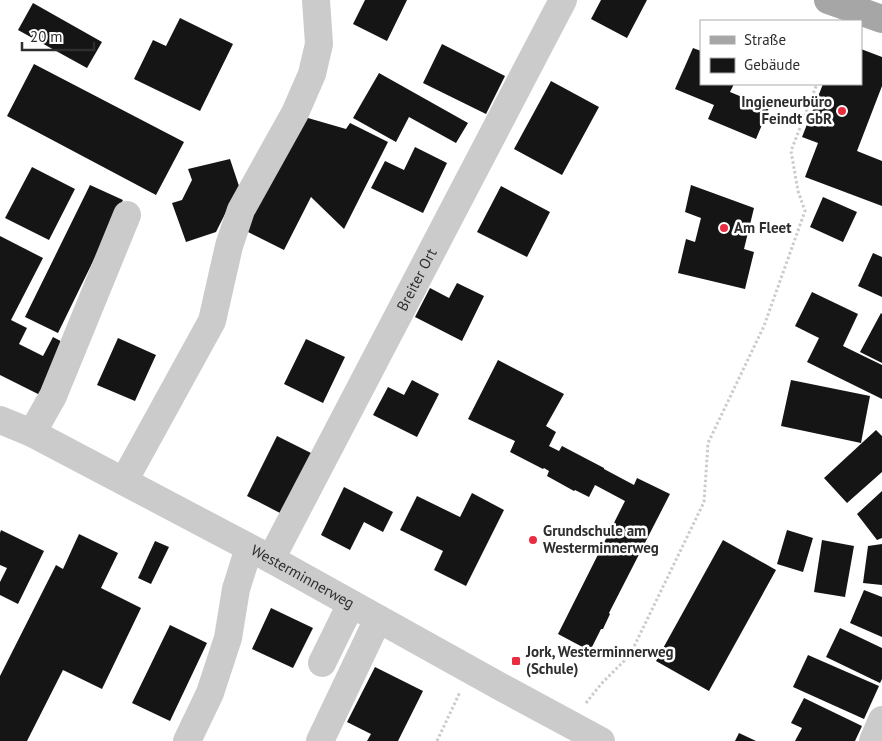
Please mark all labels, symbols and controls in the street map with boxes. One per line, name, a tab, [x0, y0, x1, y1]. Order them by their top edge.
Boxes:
scale bar	[22, 20, 95, 52]
legend	[700, 20, 862, 85]
text: 20 m	[30, 27, 63, 46]
text: Straße	[744, 30, 786, 49]
text: Gebäude	[744, 55, 800, 74]
place label: Ingieneurbüro Feindt GbR	[741, 92, 832, 128]
marker: Ingieneurbüro Feindt GbR	[836, 105, 848, 117]
place label: Am Fleet	[734, 218, 792, 237]
marker: Am Fleet	[718, 222, 730, 234]
street label: Breiter Ort	[392, 245, 441, 314]
place label: Grundschule am Westerminnerweg	[543, 521, 659, 557]
marker: Grundschule am Westerminnerweg	[527, 534, 539, 546]
street label: Westerminnerweg	[248, 540, 358, 613]
place label: Jork, Westerminnerweg (Schule)	[525, 642, 674, 678]
marker: Jork, Westerminnerweg (Schule)	[510, 655, 522, 667]

